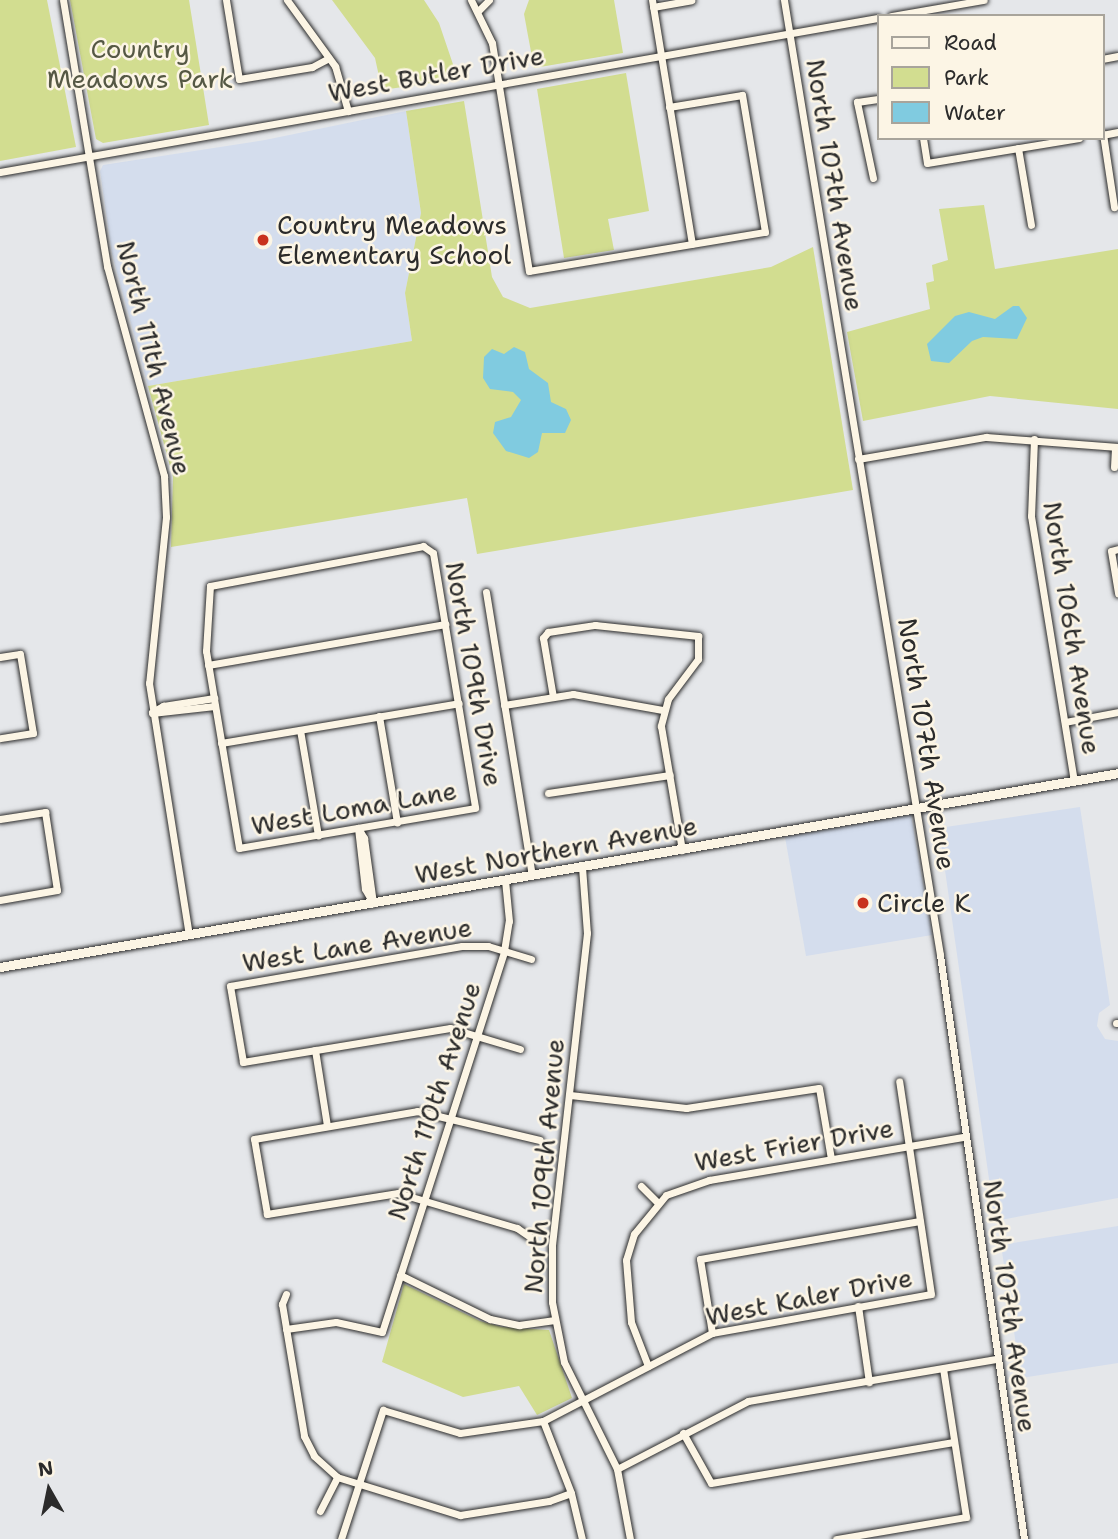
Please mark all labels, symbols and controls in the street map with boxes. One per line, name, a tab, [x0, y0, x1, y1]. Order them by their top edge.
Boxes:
legend	[876, 14, 1104, 140]
text: Road	[944, 29, 997, 57]
park label: Country Meadows Park	[47, 33, 233, 94]
street label: West Butler Drive	[326, 40, 546, 108]
street label: North 107th Avenue	[800, 57, 870, 313]
text: Park	[944, 64, 989, 92]
text: Water	[944, 99, 1006, 127]
place label: Country Meadows Elementary School	[277, 209, 511, 270]
marker: Country Meadows Elementary School	[255, 232, 271, 248]
street label: North 111th Avenue	[110, 238, 198, 478]
street label: North 106th Avenue	[1037, 499, 1107, 757]
street label: North 109th Drive	[439, 559, 509, 789]
street label: North 107th Avenue	[892, 616, 962, 872]
street label: West Loma Lane	[249, 775, 459, 841]
street label: West Northern Avenue	[412, 810, 700, 890]
place label: Circle K	[877, 887, 971, 919]
marker: Circle K	[855, 895, 871, 911]
street label: West Lane Avenue	[240, 911, 474, 979]
street label: North 110th Avenue	[381, 978, 487, 1224]
street label: North 109th Avenue	[517, 1037, 571, 1295]
street label: West Frier Drive	[692, 1112, 896, 1178]
street label: North 107th Avenue	[977, 1178, 1043, 1434]
street label: West Kaler Drive	[703, 1262, 915, 1332]
north arrow	[14, 1455, 84, 1525]
text: N	[36, 1455, 55, 1482]

